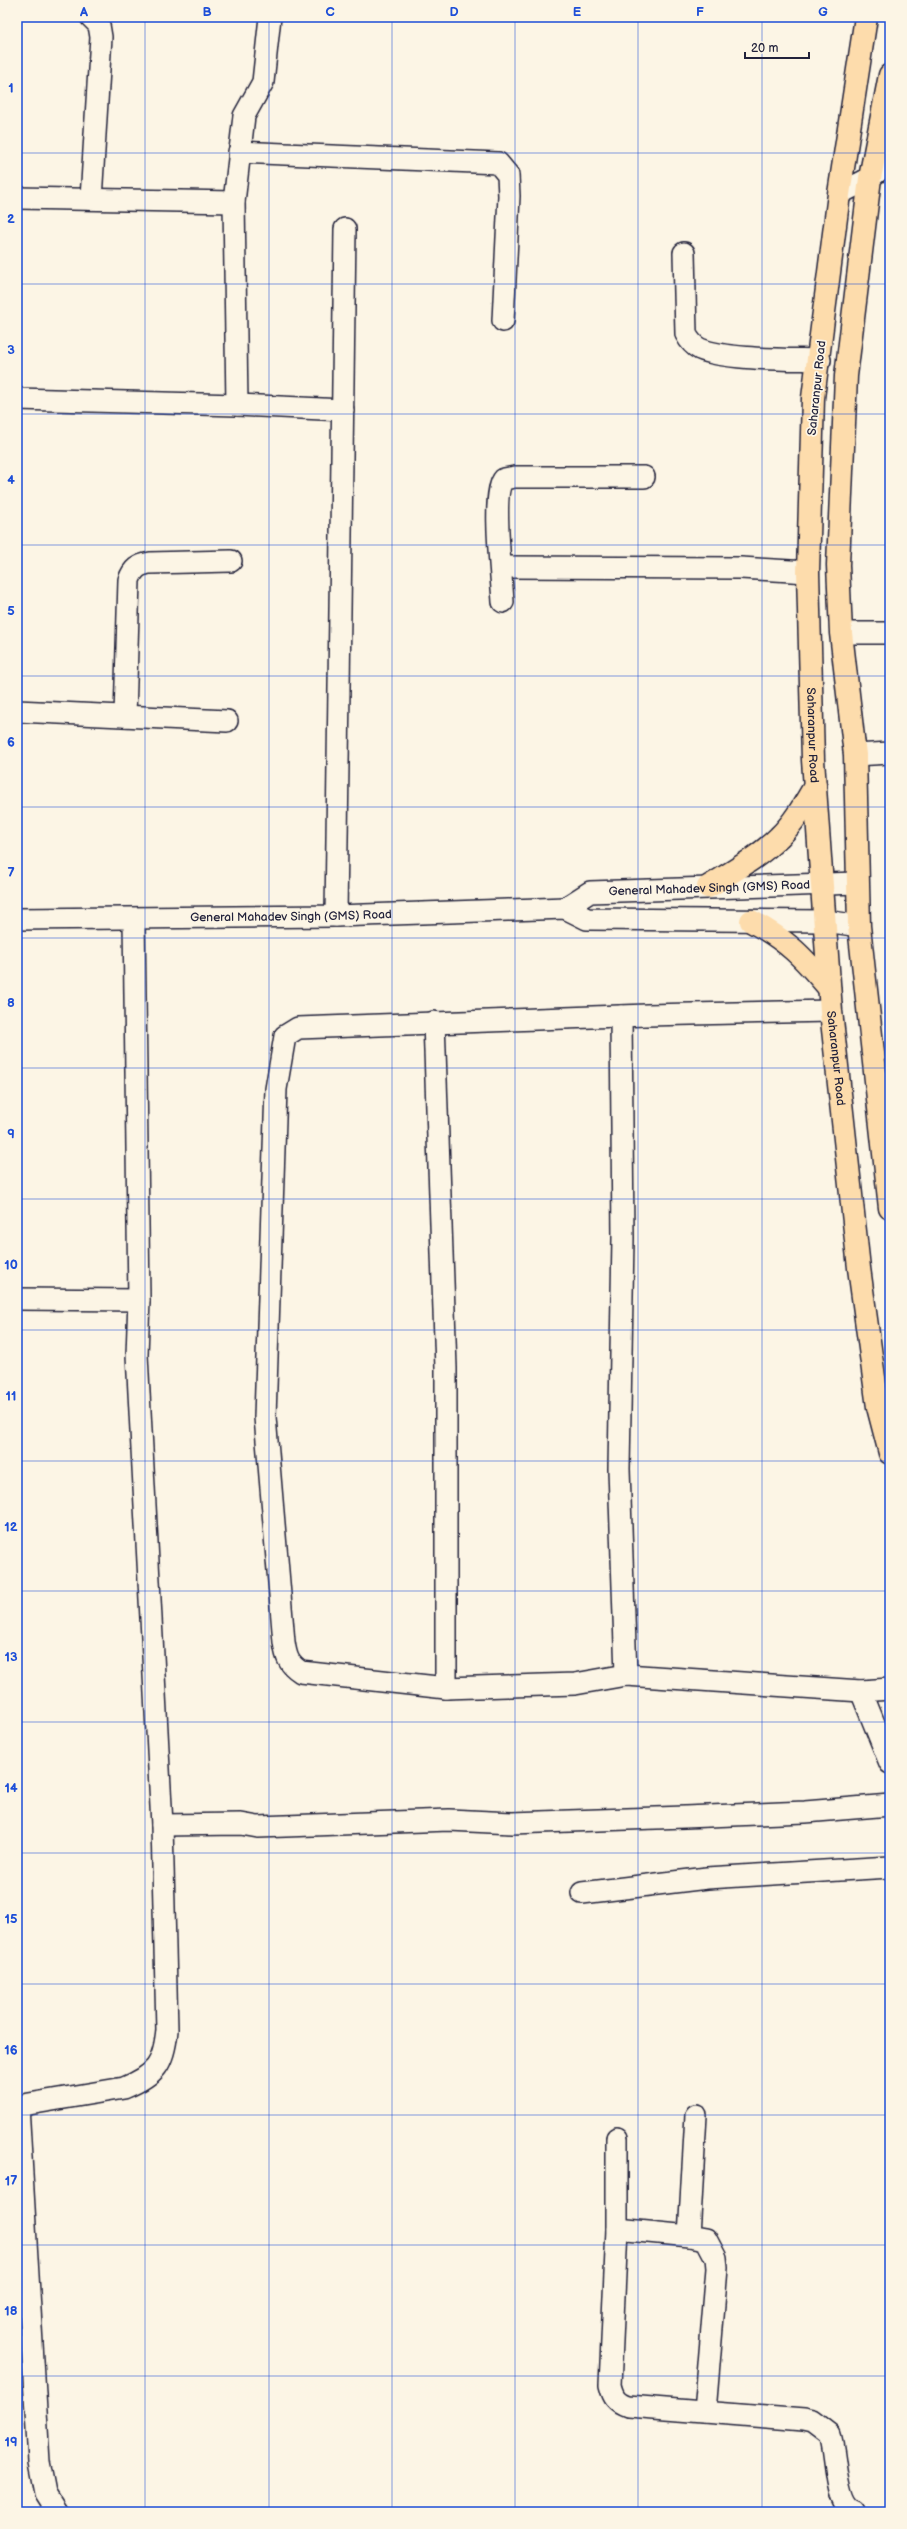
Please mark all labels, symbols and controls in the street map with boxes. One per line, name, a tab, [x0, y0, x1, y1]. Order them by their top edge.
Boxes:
text: A	[79, 4, 88, 20]
text: B	[202, 4, 212, 20]
text: C	[325, 4, 335, 20]
text: D	[449, 4, 459, 20]
text: E	[573, 4, 582, 20]
text: F	[696, 4, 704, 20]
text: G	[818, 4, 828, 20]
scale bar	[745, 34, 809, 60]
text: 20 m	[751, 41, 778, 56]
text: 1	[8, 80, 14, 96]
text: 2	[7, 211, 15, 227]
street label: Saharanpur Road	[805, 340, 829, 436]
text: 3	[7, 342, 15, 358]
text: 4	[7, 472, 15, 488]
text: 5	[7, 603, 15, 619]
street label: Saharanpur Road	[804, 687, 822, 783]
text: 6	[7, 734, 15, 750]
text: 7	[7, 865, 15, 881]
street label: General Mahadev Singh (GMS) Road	[608, 877, 810, 899]
street label: General Mahadev Singh (GMS) Road	[190, 907, 392, 925]
text: 8	[7, 995, 15, 1011]
street label: Saharanpur Road	[824, 1010, 849, 1107]
text: 9	[7, 1126, 15, 1142]
text: 10	[4, 1257, 18, 1273]
text: 11	[6, 1388, 16, 1404]
text: 12	[4, 1519, 18, 1535]
text: 13	[4, 1649, 18, 1665]
text: 14	[4, 1780, 18, 1796]
text: 15	[5, 1911, 18, 1927]
text: 16	[4, 2042, 18, 2058]
text: 17	[5, 2173, 17, 2189]
text: 18	[4, 2303, 18, 2319]
text: 19	[4, 2434, 18, 2450]

